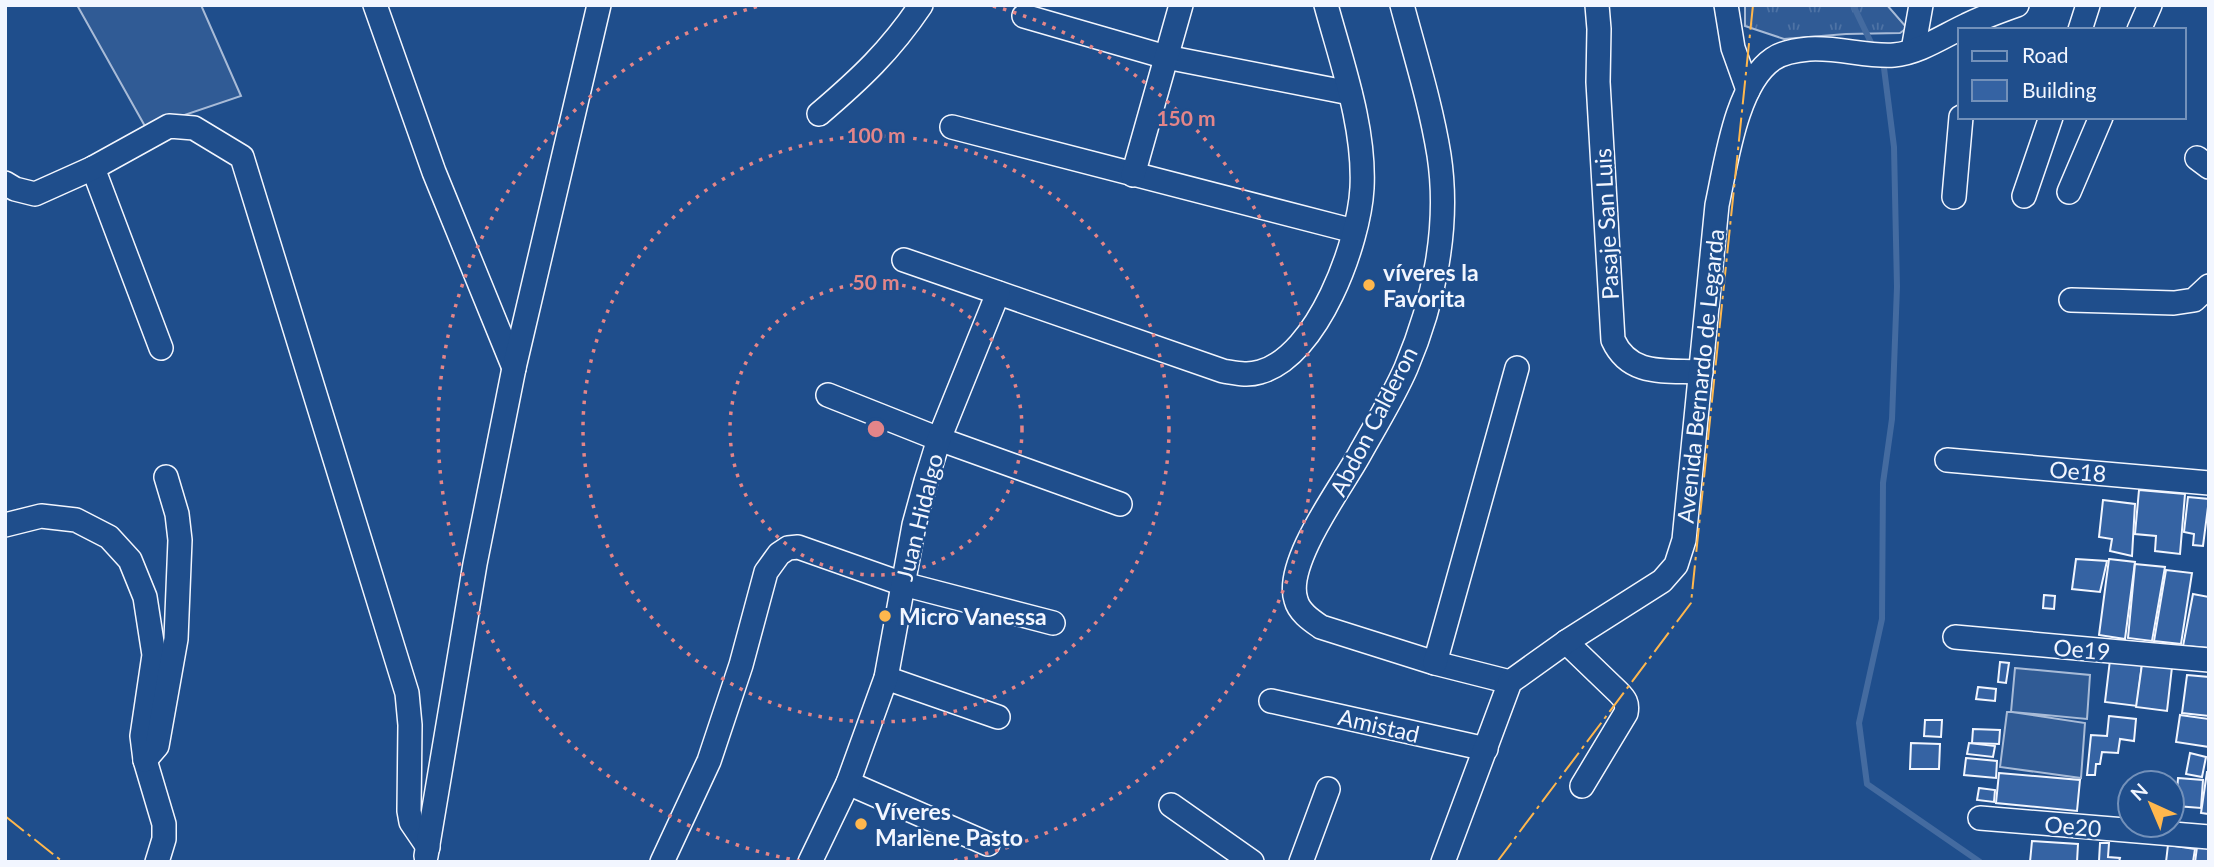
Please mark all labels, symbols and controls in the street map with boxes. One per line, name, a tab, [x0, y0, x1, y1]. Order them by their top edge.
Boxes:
legend	[1958, 28, 2186, 119]
text: Road	[2022, 42, 2069, 67]
text: Building	[2022, 77, 2097, 102]
text: 150 m	[1156, 105, 1216, 130]
text: 100 m	[846, 122, 906, 147]
street label: Pasaje San Luis	[1588, 147, 1624, 301]
street label: Avenida Bernardo de Legarda	[1671, 227, 1729, 525]
place label: víveres la Favorita	[1383, 258, 1479, 312]
text: 50 m	[852, 269, 900, 294]
marker: víveres la Favorita	[1361, 277, 1377, 293]
street label: Abdon Calderon	[1323, 342, 1423, 500]
centre of rings	[864, 417, 888, 441]
street label: Juan Hidalgo	[890, 451, 948, 583]
street label: Oe18	[2048, 455, 2108, 487]
place label: Micro Vanessa	[899, 602, 1047, 630]
marker: Micro Vanessa	[877, 608, 893, 624]
street label: Oe19	[2052, 633, 2112, 665]
street label: Amistad	[1336, 702, 1422, 748]
north arrow	[2116, 769, 2186, 839]
text: N	[2126, 778, 2152, 805]
place label: Víveres Marlene Pasto	[874, 797, 1023, 851]
street label: Oe20	[2043, 810, 2103, 842]
marker: Víveres Marlene Pasto	[853, 816, 869, 832]

